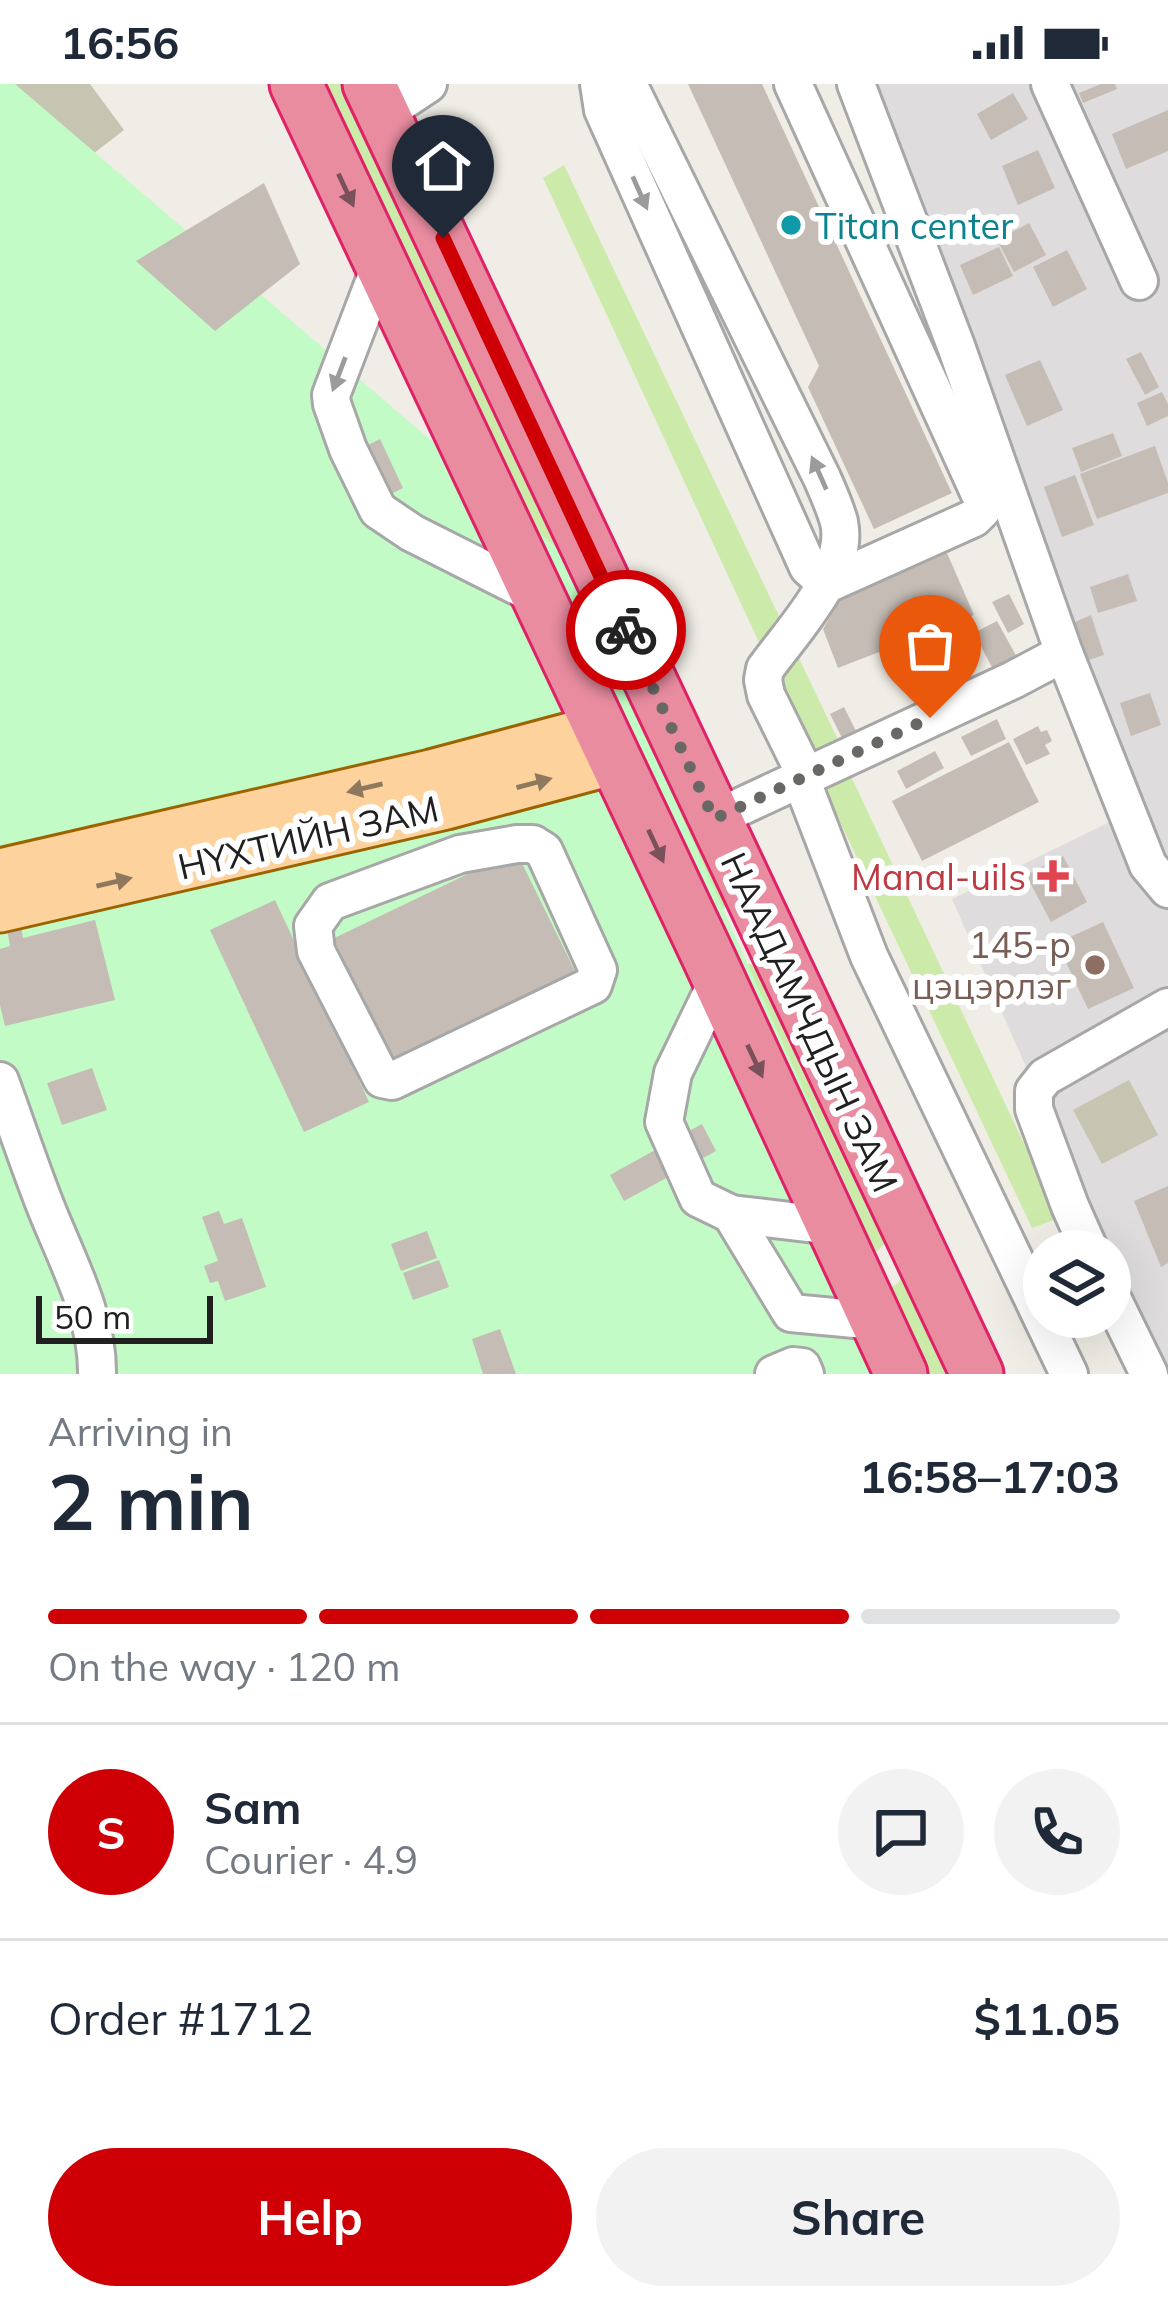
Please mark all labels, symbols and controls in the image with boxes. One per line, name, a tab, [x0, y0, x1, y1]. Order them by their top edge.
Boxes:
text: 16:56	[60, 14, 179, 70]
pin	[392, 115, 494, 238]
icon: home	[410, 133, 476, 199]
one-way arrow	[336, 173, 356, 208]
one-way arrow	[630, 176, 650, 211]
place label: Titan center	[815, 203, 1013, 248]
marker: Titan center	[778, 212, 804, 238]
one-way arrow	[329, 356, 348, 392]
one-way arrow	[809, 455, 829, 490]
courier	[566, 570, 686, 690]
pin	[879, 595, 981, 718]
icon: bike	[593, 597, 659, 663]
icon: bag	[897, 613, 963, 679]
one-way arrow	[516, 772, 553, 791]
one-way arrow	[345, 780, 383, 799]
street label: НҮХТИЙН ЗАМ	[173, 785, 443, 889]
one-way arrow	[646, 829, 666, 864]
street label: НААДАМЧДЫН ЗАМ	[712, 845, 908, 1199]
place label: Manal-uils	[851, 854, 1026, 899]
marker: Manal-uils	[1037, 860, 1069, 892]
one-way arrow	[96, 872, 133, 891]
place label: 145-р цэцэрлэг	[912, 922, 1071, 1008]
marker: 145-р цэцэрлэг	[1082, 952, 1108, 978]
one-way arrow	[745, 1044, 765, 1079]
map controls	[1023, 1230, 1131, 1338]
button: layers	[1023, 1230, 1131, 1338]
scale bar	[36, 1290, 213, 1343]
text: 50 m	[54, 1296, 131, 1337]
text: Arriving in	[48, 1407, 233, 1456]
text: 16:58–17:03	[859, 1448, 1120, 1504]
text: 2 min	[48, 1452, 254, 1550]
text: On the way · 120 m	[48, 1642, 400, 1691]
button: chat	[838, 1769, 964, 1895]
button: phone	[994, 1769, 1120, 1895]
text: Sam	[204, 1779, 301, 1835]
text: S	[96, 1804, 126, 1860]
text: Courier · 4.9	[204, 1835, 418, 1884]
text: Order #1712	[48, 1990, 313, 2046]
text: $11.05	[974, 1990, 1120, 2046]
button: Help	[48, 2148, 572, 2286]
button: Share	[596, 2148, 1120, 2286]

